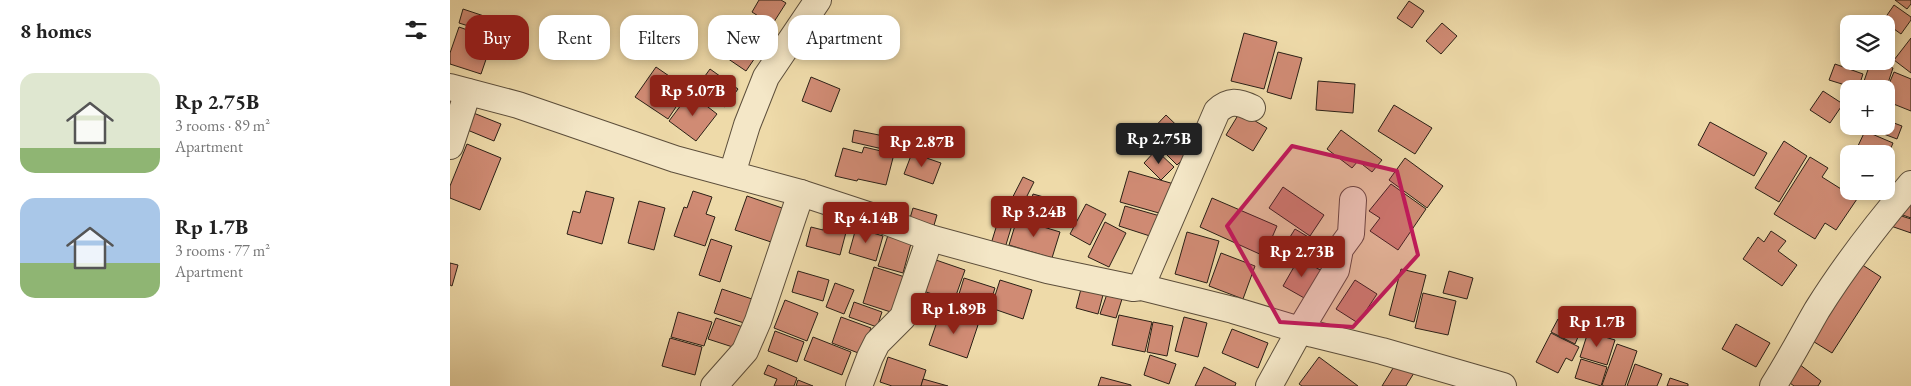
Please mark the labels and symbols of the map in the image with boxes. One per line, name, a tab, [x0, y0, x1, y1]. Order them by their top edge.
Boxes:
pin: Rp 5.07B	[641, 74, 745, 117]
pin: Rp 2.75B	[1107, 122, 1211, 165]
pin: Rp 2.87B	[870, 126, 974, 168]
pin: Rp 3.24B	[982, 196, 1086, 238]
pin: Rp 4.14B	[814, 202, 918, 244]
pin: Rp 2.73B	[1250, 236, 1354, 278]
pin: Rp 1.89B	[902, 292, 1006, 335]
pin: Rp 1.7B	[1551, 306, 1643, 348]

